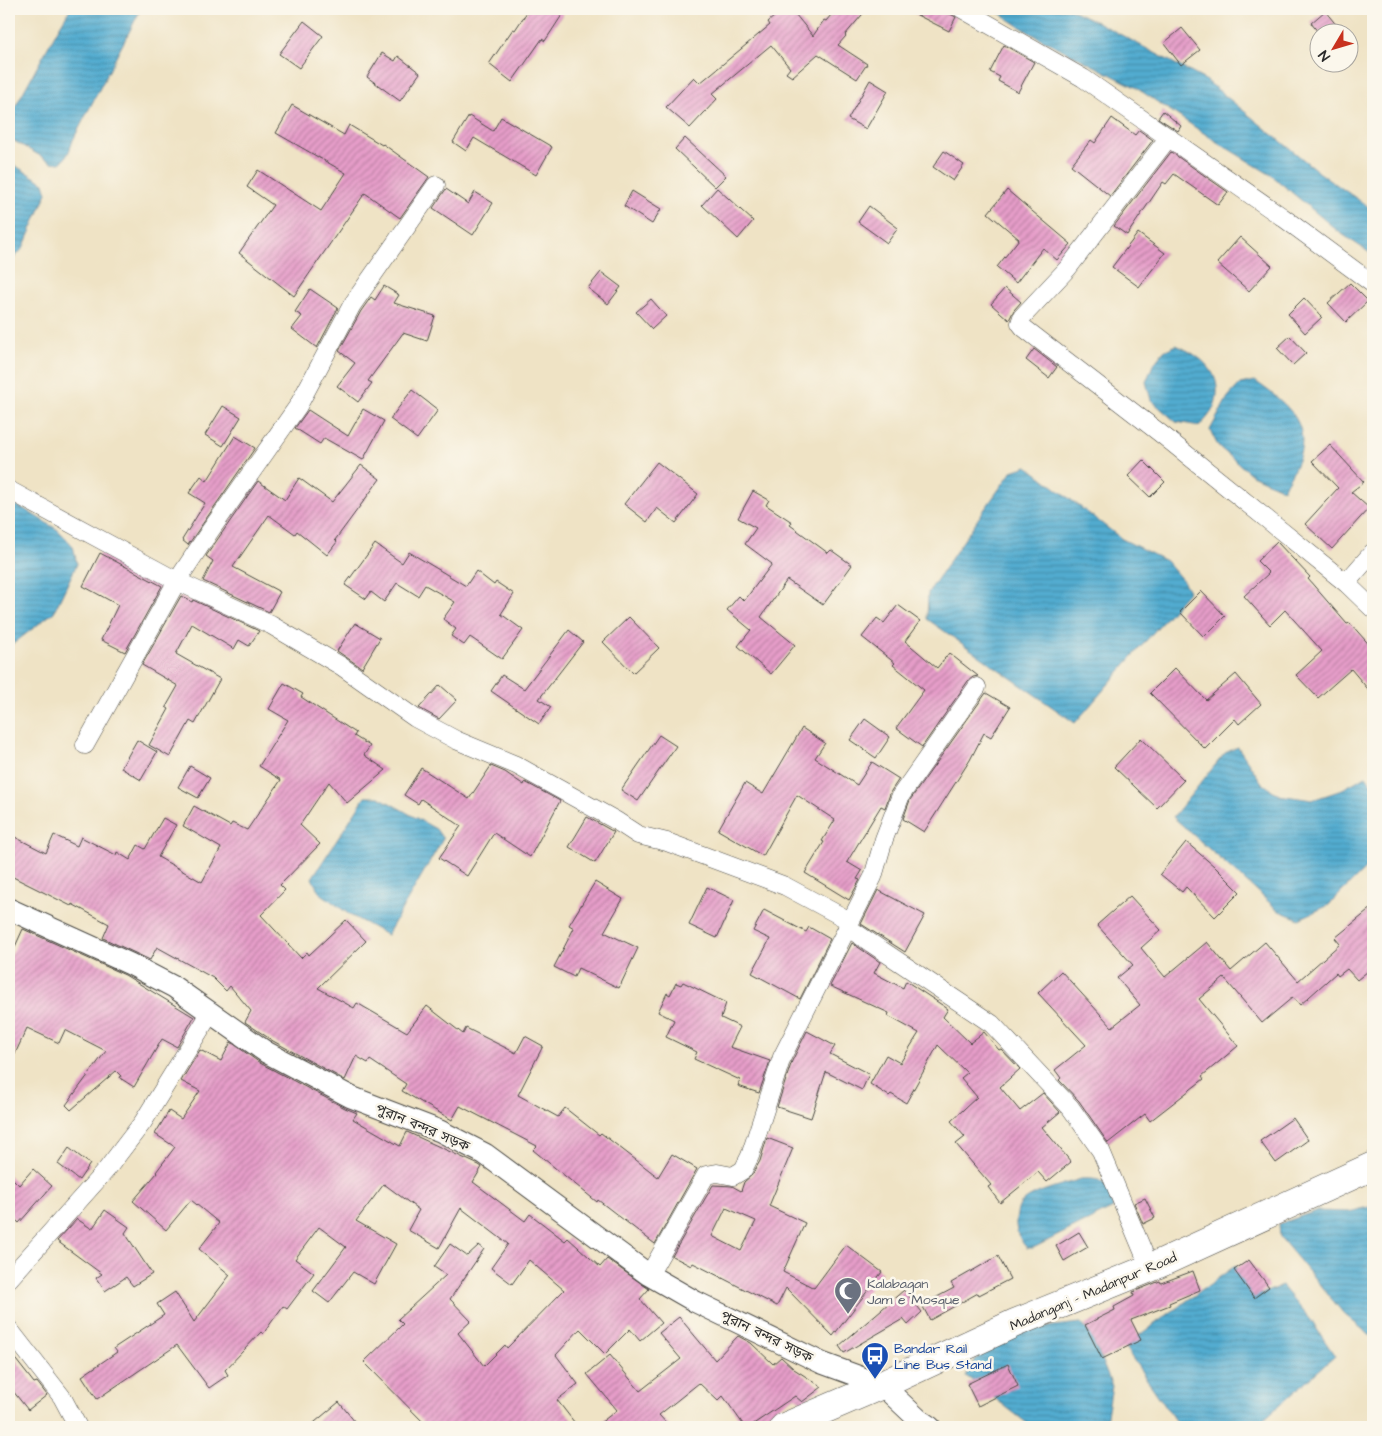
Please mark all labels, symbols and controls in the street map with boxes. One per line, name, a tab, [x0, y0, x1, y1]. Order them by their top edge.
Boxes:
north arrow	[1310, 22, 1360, 72]
text: N	[1314, 46, 1335, 65]
street label: পুরান বন্দর সড়ক	[373, 1099, 473, 1157]
street label: Madanganj - Madanpur Road	[1007, 1248, 1180, 1336]
place label: Kalabagan Jam e Mosque	[867, 1274, 960, 1310]
mosque icon: Kalabagan Jam e Mosque	[833, 1276, 863, 1315]
street label: পুরান বন্দর সড়ক	[717, 1306, 817, 1368]
place label: Bandar Rail Line Bus Stand	[894, 1339, 992, 1375]
bus stop icon: Bandar Rail Line Bus Stand	[860, 1341, 890, 1380]

